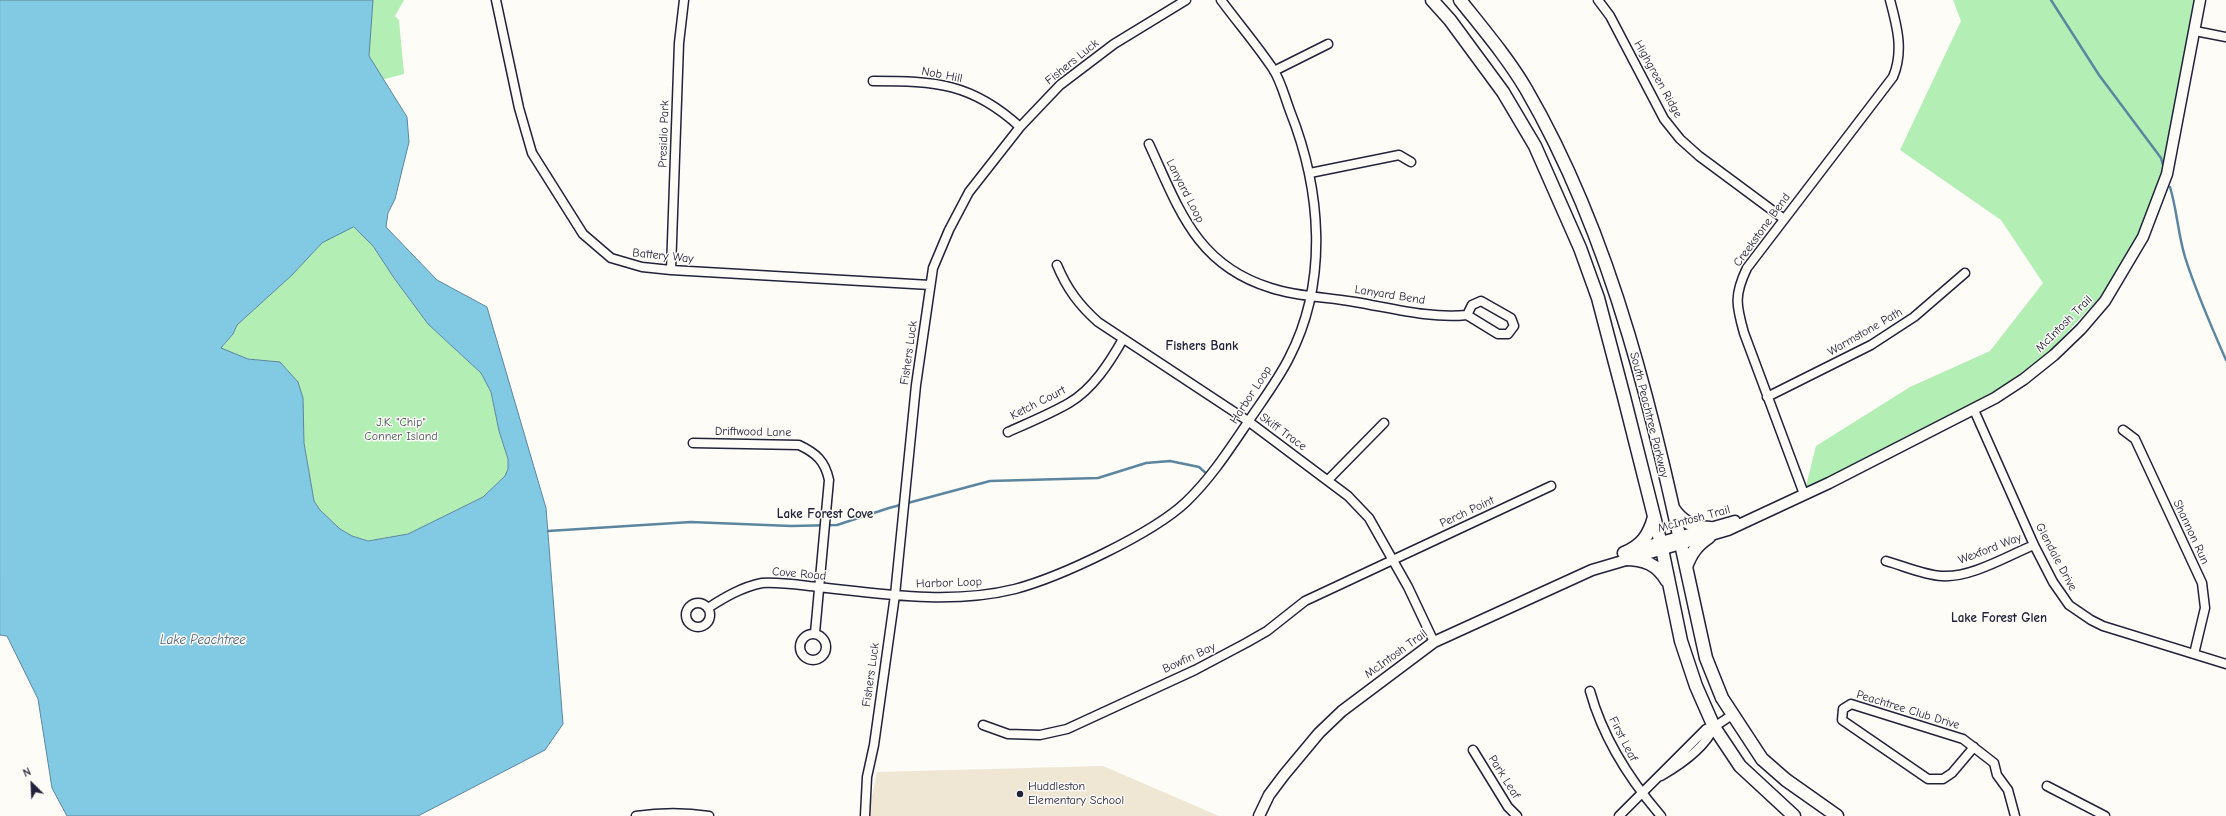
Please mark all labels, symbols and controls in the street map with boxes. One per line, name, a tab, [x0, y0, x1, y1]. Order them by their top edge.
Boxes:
street label: Fishers Luck	[1042, 36, 1102, 88]
street label: Highgreen Ridge	[1631, 38, 1685, 120]
street label: Nob Hill	[920, 64, 964, 86]
street label: Presidio Park	[656, 100, 672, 168]
street label: Lanyard Loop	[1163, 157, 1207, 225]
street label: Creekstone Bend	[1731, 190, 1793, 270]
street label: Battery Way	[632, 246, 694, 266]
street label: Lanyard Bend	[1354, 282, 1426, 308]
street label: McIntosh Trail	[2033, 293, 2095, 355]
street label: Warmstone Path	[1825, 305, 1905, 359]
street label: Fishers Luck	[897, 320, 921, 386]
district label: Fishers Bank	[1166, 338, 1238, 354]
street label: South Peachtree Parkway	[1626, 351, 1672, 479]
street label: Harbor Loop	[1227, 363, 1275, 427]
street label: Ketch Court	[1008, 383, 1068, 423]
street label: Skiff Trace	[1257, 410, 1309, 454]
park label: J.K. "Chip" Conner Island	[364, 416, 438, 444]
street label: Driftwood Lane	[715, 424, 791, 440]
street label: Perch Point	[1438, 493, 1496, 531]
street label: Shannon Run	[2170, 497, 2212, 567]
street label: McIntosh Trail	[1656, 502, 1732, 536]
district label: Lake Forest Cove	[777, 506, 873, 522]
street label: Glendale Drive	[2032, 521, 2080, 593]
street label: Wexford Way	[1956, 530, 2024, 568]
street label: Cove Road	[771, 564, 827, 584]
street label: Harbor Loop	[916, 575, 982, 591]
district label: Lake Forest Glen	[1951, 610, 2047, 626]
street label: McIntosh Trail	[1362, 626, 1430, 682]
water label: Lake Peachtree	[160, 632, 246, 648]
street label: Bowfin Bay	[1160, 640, 1218, 676]
street label: Fishers Luck	[859, 642, 883, 708]
street label: Peachtree Club Drive	[1855, 687, 1961, 733]
street label: First Leaf	[1606, 714, 1640, 764]
street label: Park Leaf	[1485, 753, 1523, 801]
north arrow	[12, 764, 52, 804]
text: N	[21, 765, 33, 780]
place label: Huddleston Elementary School	[1028, 780, 1124, 808]
marker: Huddleston Elementary School	[1015, 789, 1025, 799]

